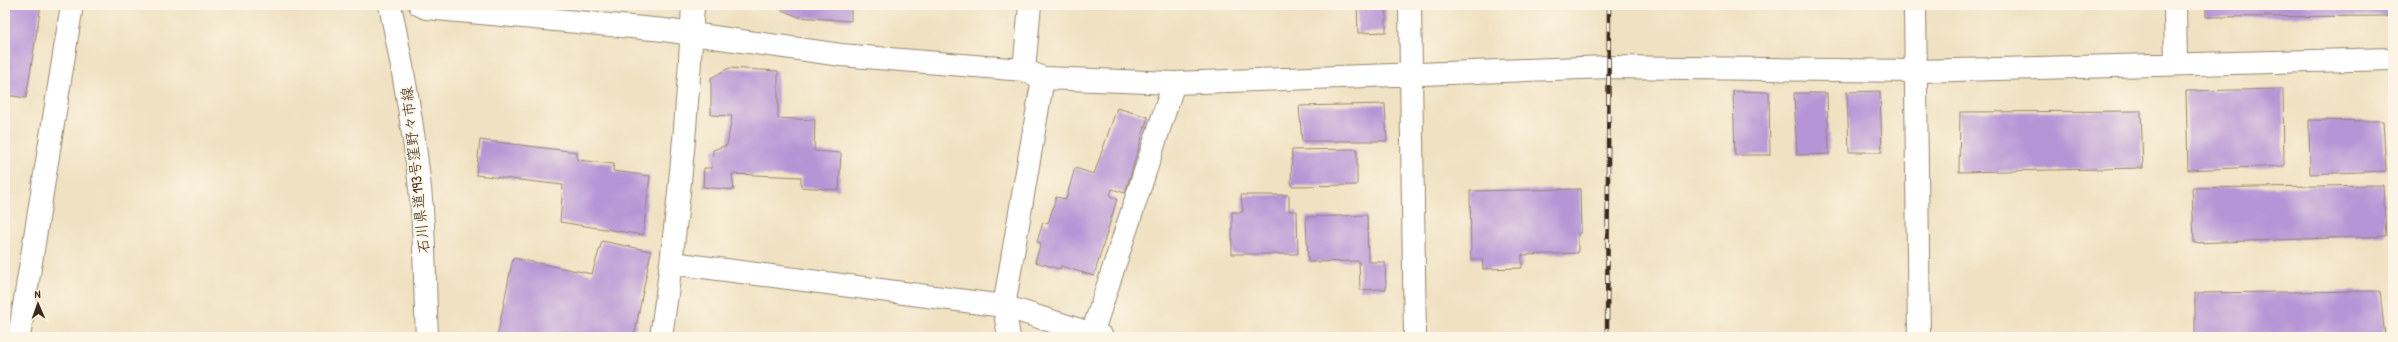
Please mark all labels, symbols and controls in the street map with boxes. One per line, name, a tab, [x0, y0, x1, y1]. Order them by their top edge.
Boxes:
street label: 石川県道193号窪野々市線	[396, 86, 434, 254]
north arrow	[18, 284, 58, 324]
text: N	[34, 287, 41, 301]

